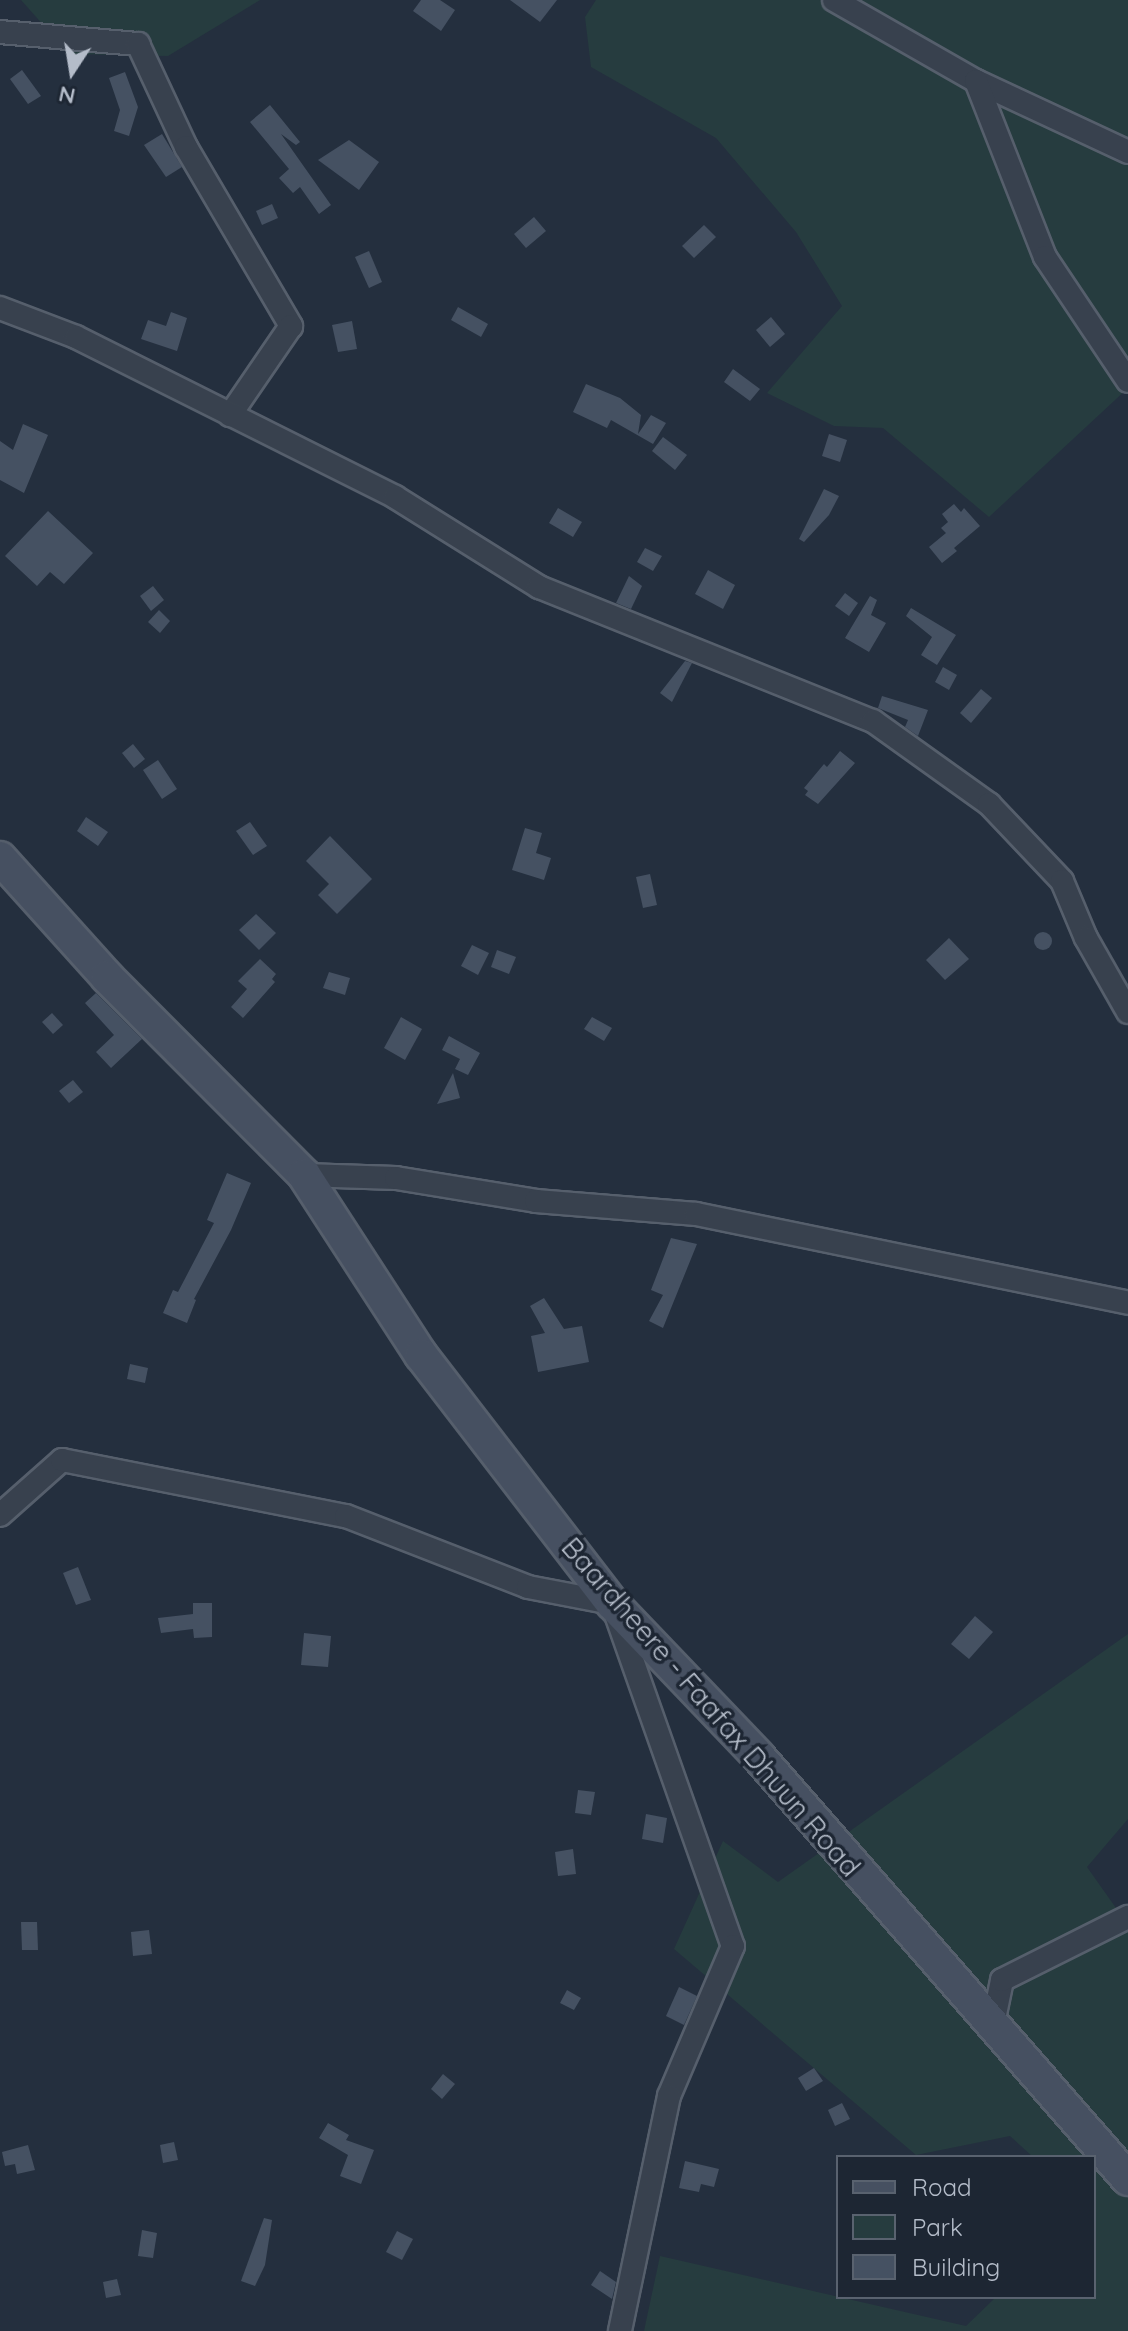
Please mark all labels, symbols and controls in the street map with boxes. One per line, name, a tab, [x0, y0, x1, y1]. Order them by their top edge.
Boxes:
north arrow	[32, 32, 112, 112]
text: N	[56, 80, 78, 111]
street label: Baardheere - Faafax Dhuun Road	[555, 1531, 867, 1883]
legend	[836, 2155, 1096, 2299]
text: Road	[912, 2172, 972, 2202]
text: Park	[912, 2212, 963, 2242]
text: Building	[912, 2252, 1000, 2282]

